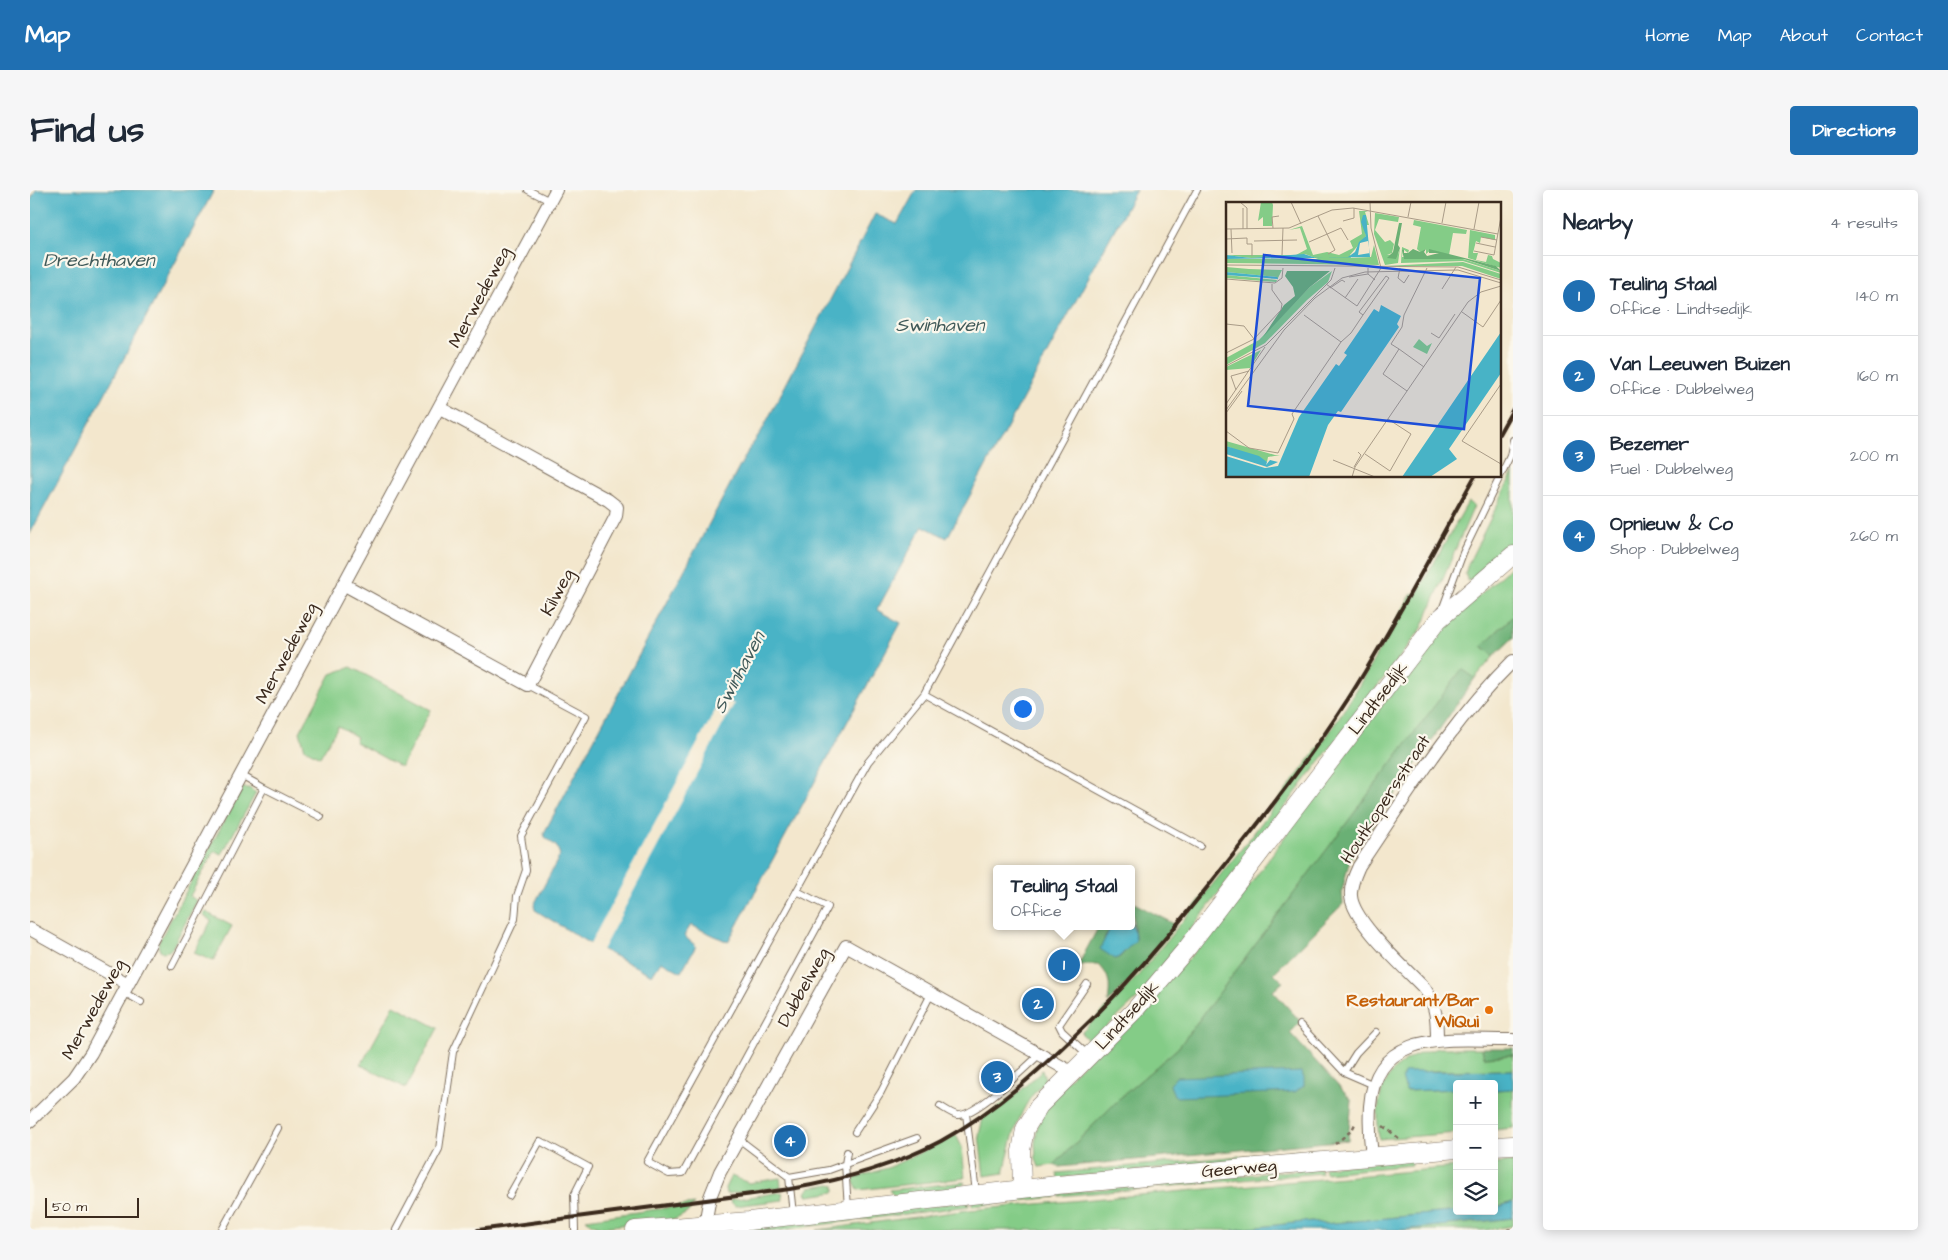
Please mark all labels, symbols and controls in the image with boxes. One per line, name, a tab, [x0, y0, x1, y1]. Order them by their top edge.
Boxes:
text: Map	[25, 18, 70, 52]
text: Home	[1645, 23, 1690, 48]
text: Map	[1718, 23, 1752, 48]
text: About	[1780, 23, 1828, 48]
text: Contact	[1856, 23, 1923, 48]
text: Find us	[30, 106, 144, 155]
button: Directions	[1790, 106, 1918, 155]
inset map	[1226, 202, 1500, 478]
text: Nearby	[1563, 208, 1633, 237]
text: 4 results	[1830, 212, 1898, 234]
street label: Merwedeweg	[442, 242, 518, 353]
water label: Drechthaven	[44, 247, 156, 274]
text: Teuling Staal	[1610, 271, 1717, 298]
text: 1	[1578, 285, 1580, 307]
text: 140 m	[1856, 285, 1898, 307]
text: Office · Lindtsedijk	[1610, 298, 1752, 320]
water label: Swinhaven	[896, 312, 986, 339]
text: Van Leeuwen Buizen	[1610, 351, 1790, 378]
text: 2	[1574, 365, 1584, 387]
text: 160 m	[1857, 365, 1898, 387]
text: Office · Dubbelweg	[1610, 378, 1753, 400]
text: Bezemer	[1610, 431, 1689, 458]
text: 3	[1575, 445, 1583, 467]
text: 200 m	[1850, 445, 1898, 467]
text: Fuel · Dubbelweg	[1610, 458, 1733, 480]
text: Opnieuw & Co	[1610, 511, 1733, 538]
text: 4	[1574, 525, 1584, 547]
text: 260 m	[1850, 525, 1898, 547]
text: Shop · Dubbelweg	[1610, 538, 1739, 560]
street label: Kilweg	[535, 564, 581, 621]
street label: Merwedeweg	[249, 598, 325, 709]
water label: Swinhaven	[707, 626, 773, 718]
street label: Lindtsedijk	[1343, 657, 1414, 740]
your location	[1010, 696, 1036, 722]
street label: Houtkopersstraat	[1334, 729, 1437, 869]
popup	[993, 865, 1135, 930]
text: Teuling Staal	[1011, 873, 1117, 900]
text: Office	[1011, 900, 1062, 922]
street label: Dubbelweg	[771, 943, 836, 1032]
pin: 1	[1048, 946, 1080, 984]
street label: Merwedeweg	[55, 954, 132, 1065]
street label: Lindtsedijk	[1089, 975, 1165, 1056]
pin: 2	[1022, 985, 1054, 1023]
place label: Restaurant/Bar WiQui	[1346, 988, 1479, 1034]
marker: Restaurant/Bar WiQui	[1483, 1004, 1495, 1016]
pin: 3	[981, 1058, 1013, 1096]
map controls	[1453, 1080, 1498, 1215]
button: +	[1453, 1080, 1498, 1125]
pin: 4	[774, 1122, 806, 1160]
button: −	[1453, 1125, 1498, 1170]
street label: Geerweg	[1200, 1153, 1278, 1185]
button: layers	[1453, 1170, 1498, 1215]
scale bar	[45, 1195, 139, 1218]
text: 50 m	[52, 1197, 87, 1217]

